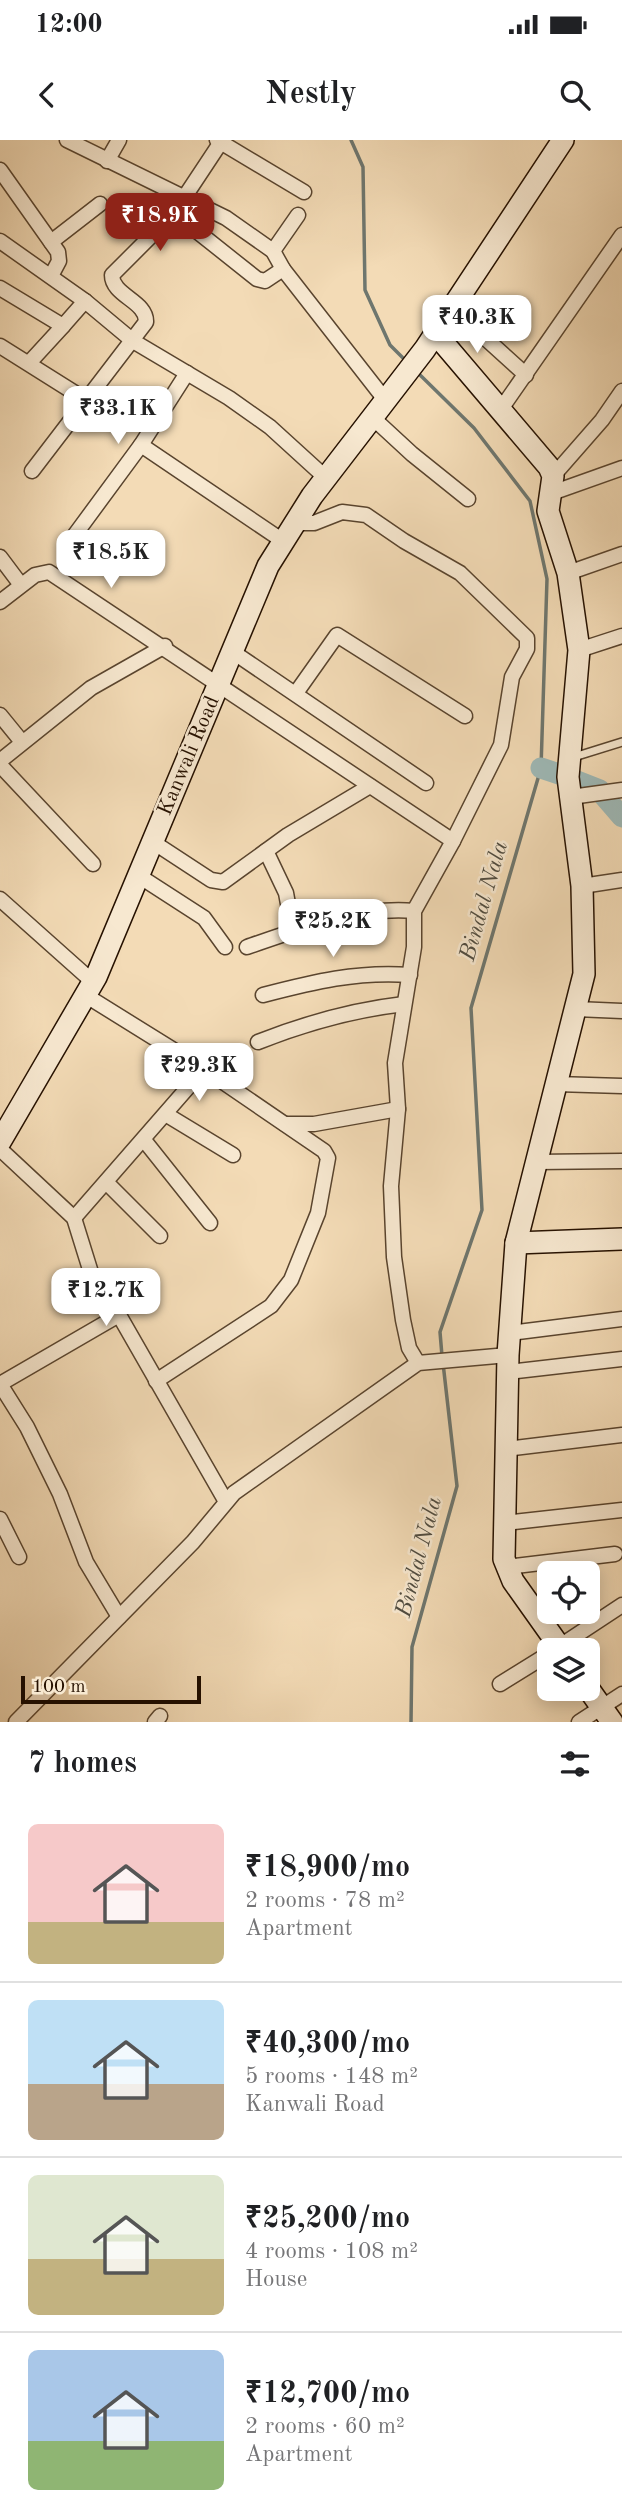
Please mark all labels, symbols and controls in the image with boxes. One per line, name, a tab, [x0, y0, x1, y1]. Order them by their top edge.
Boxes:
text: 12:00	[35, 12, 103, 38]
icon: back	[28, 76, 66, 114]
icon: search	[556, 76, 594, 114]
text: Nestly	[265, 79, 357, 111]
pin: ₹18.9K	[103, 194, 217, 253]
text: ₹18.9K	[121, 204, 199, 227]
pin: ₹40.3K	[420, 296, 534, 355]
text: ₹40.3K	[438, 306, 516, 329]
pin: ₹33.1K	[61, 386, 175, 446]
text: ₹33.1K	[79, 397, 157, 420]
pin: ₹18.5K	[54, 531, 168, 590]
text: ₹18.5K	[72, 541, 150, 564]
street label: Kanwali Road	[154, 693, 224, 819]
water label: Bindal Nala	[456, 838, 512, 965]
pin: ₹25.2K	[276, 900, 390, 959]
text: ₹25.2K	[294, 910, 372, 933]
pin: ₹29.3K	[142, 1044, 256, 1103]
text: ₹29.3K	[160, 1054, 238, 1077]
pin: ₹12.7K	[49, 1268, 163, 1328]
text: ₹12.7K	[67, 1279, 145, 1302]
water label: Bindal Nala	[392, 1494, 446, 1621]
map controls	[537, 1561, 600, 1701]
button: locate	[537, 1561, 600, 1624]
button: layers	[537, 1638, 600, 1701]
scale bar	[21, 1673, 201, 1705]
text: 100 m	[32, 1678, 85, 1697]
icon: filters	[556, 1745, 594, 1783]
text: 7 homes	[28, 1749, 137, 1779]
icon: home	[84, 1852, 168, 1936]
text: ₹18,900/mo	[245, 1853, 410, 1883]
text: 2 rooms · 78 m²	[245, 1889, 405, 1912]
text: Apartment	[245, 1917, 353, 1940]
icon: home	[84, 2028, 168, 2112]
text: ₹40,300/mo	[245, 2029, 410, 2059]
text: 5 rooms · 148 m²	[245, 2065, 418, 2088]
text: Kanwali Road	[245, 2093, 385, 2116]
icon: home	[84, 2203, 168, 2287]
text: ₹25,200/mo	[245, 2204, 410, 2234]
text: 4 rooms · 108 m²	[245, 2240, 418, 2263]
text: House	[245, 2268, 307, 2291]
icon: home	[84, 2378, 168, 2462]
text: ₹12,700/mo	[245, 2379, 410, 2409]
text: 2 rooms · 60 m²	[245, 2415, 405, 2438]
text: Apartment	[245, 2443, 353, 2466]

